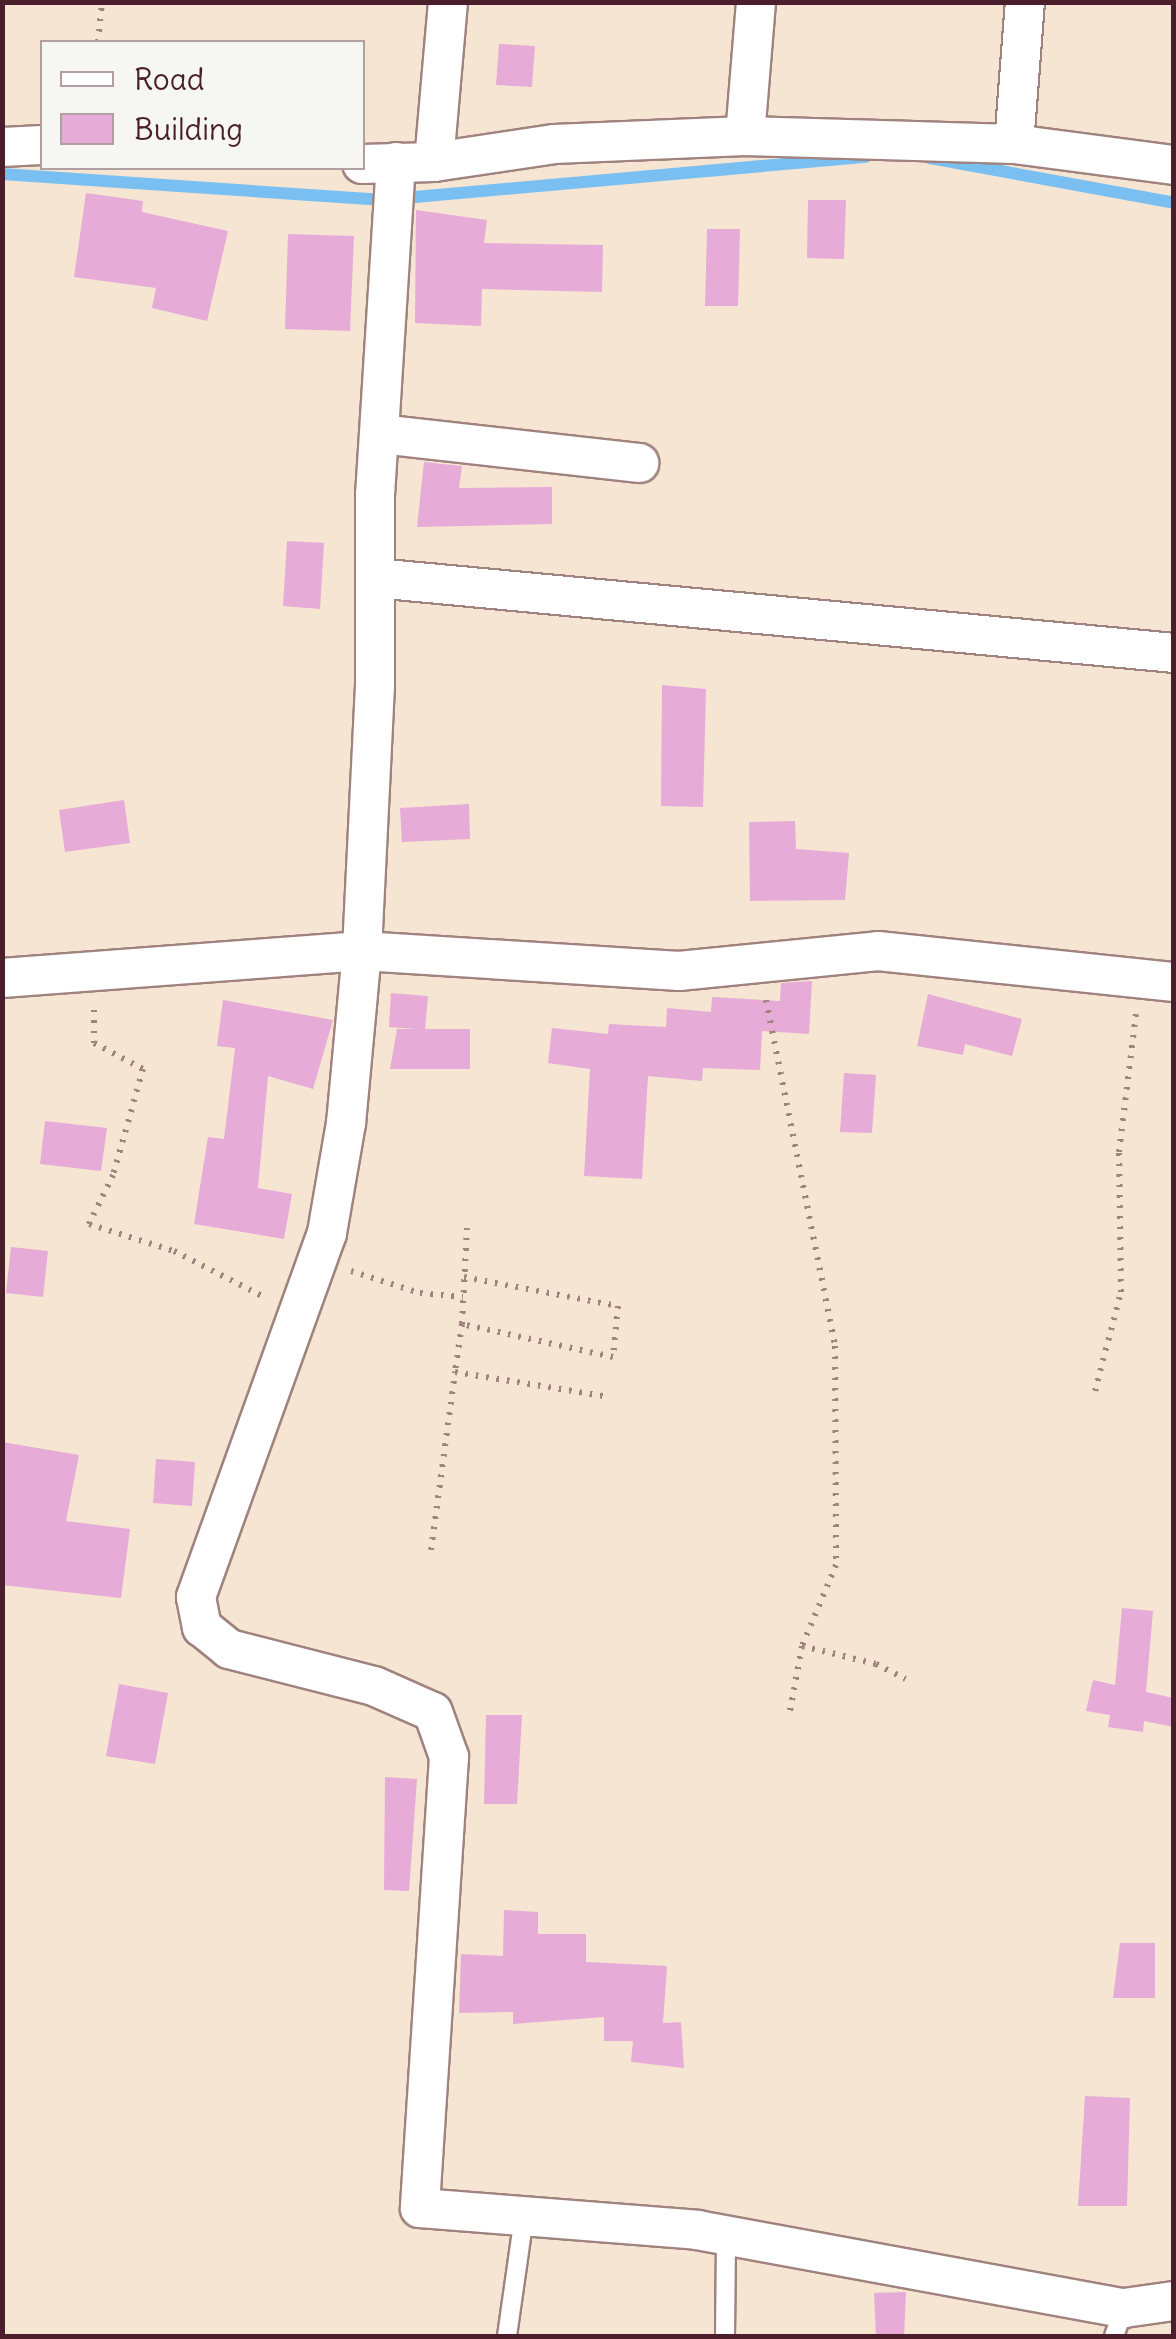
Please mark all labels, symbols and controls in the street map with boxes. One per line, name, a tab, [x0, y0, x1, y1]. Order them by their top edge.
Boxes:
legend	[40, 40, 365, 170]
text: Road	[134, 60, 204, 98]
text: Building	[134, 110, 243, 148]

